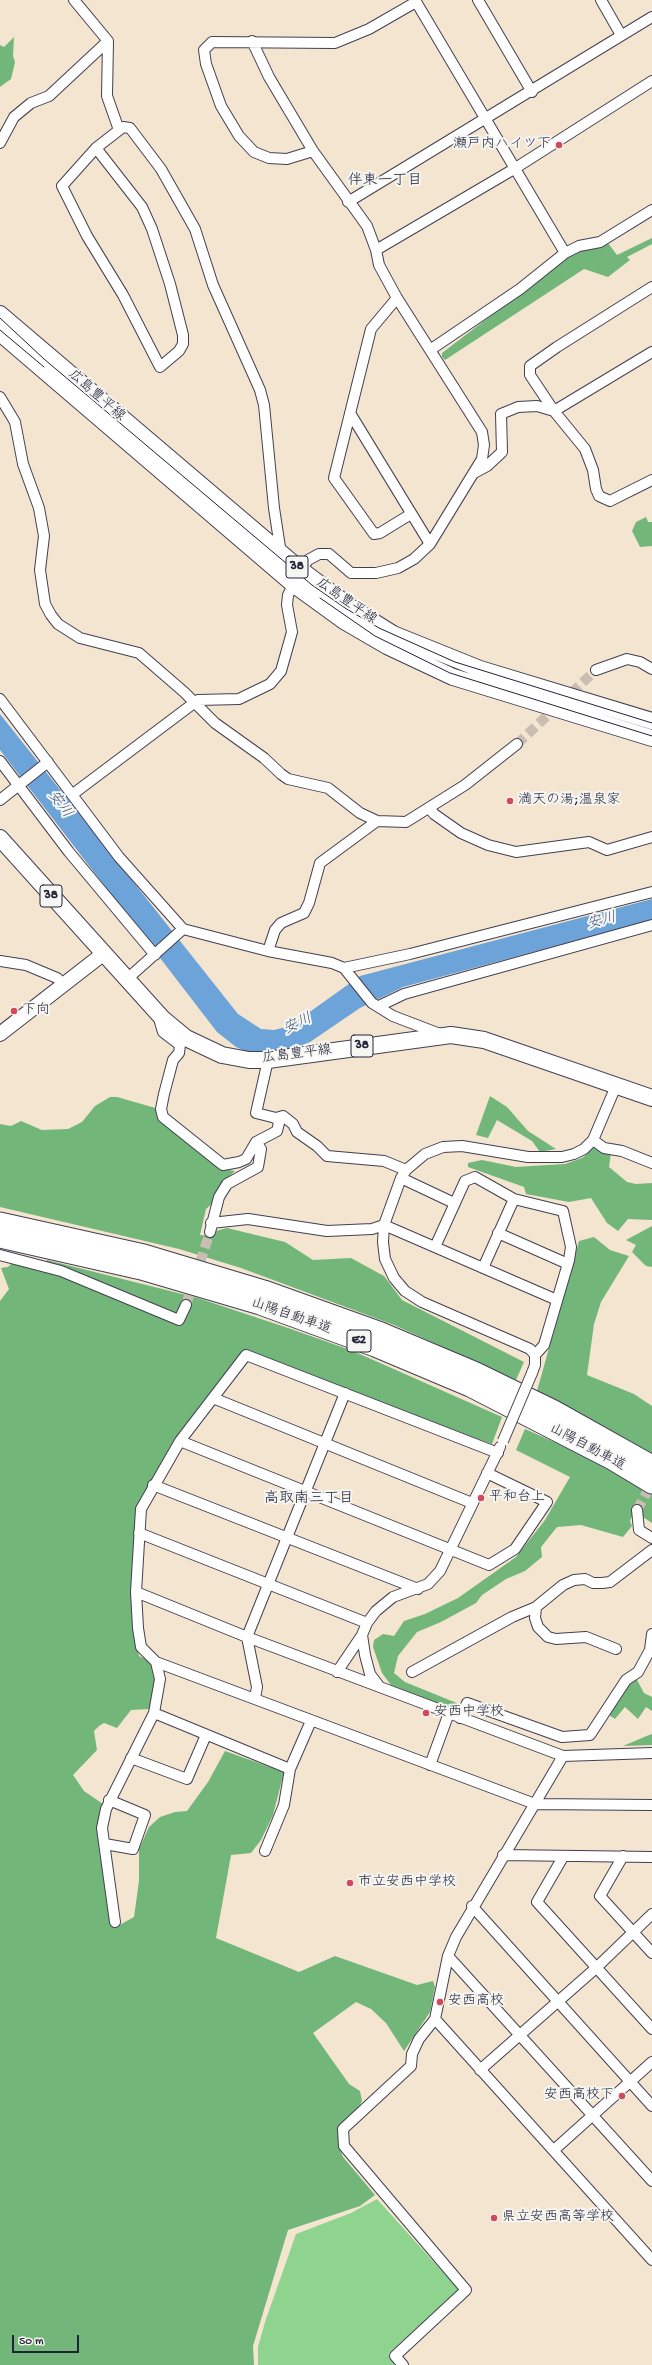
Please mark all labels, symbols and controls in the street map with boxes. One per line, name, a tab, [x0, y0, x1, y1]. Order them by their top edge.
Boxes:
place label: 瀬戸内ハイツ下	[453, 137, 551, 153]
marker: 瀬戸内ハイツ下	[554, 140, 564, 150]
district label: 伴東一丁目	[348, 173, 422, 191]
street label: 広島豊平線	[64, 367, 128, 425]
road number: 38	[286, 556, 308, 578]
street label: 広島豊平線	[313, 575, 379, 629]
water label: 安川	[43, 788, 75, 822]
place label: 満天の湯;温泉家	[518, 793, 620, 809]
marker: 満天の湯;温泉家	[505, 796, 515, 806]
road number: 38	[40, 885, 62, 907]
water label: 安川	[585, 909, 619, 935]
place label: 下向	[22, 1003, 50, 1019]
marker: 下向	[9, 1006, 19, 1016]
water label: 安川	[281, 1011, 315, 1039]
road number: 38	[351, 1035, 373, 1057]
street label: 広島豊平線	[261, 1042, 333, 1068]
street label: 山陽自動車道	[249, 1295, 333, 1339]
road number: E2	[347, 1330, 371, 1352]
street label: 山陽自動車道	[546, 1421, 628, 1475]
place label: 平和台上	[489, 1490, 545, 1506]
district label: 高取南三丁目	[264, 1491, 354, 1509]
marker: 平和台上	[476, 1493, 486, 1503]
place label: 安西中学校	[434, 1705, 504, 1721]
marker: 安西中学校	[421, 1708, 431, 1718]
place label: 市立安西中学校	[358, 1875, 456, 1891]
marker: 市立安西中学校	[345, 1878, 355, 1888]
place label: 安西高校	[448, 1994, 504, 2010]
marker: 安西高校	[435, 1997, 445, 2007]
place label: 安西高校下	[544, 2088, 614, 2104]
marker: 安西高校下	[617, 2091, 627, 2101]
place label: 県立安西高等学校	[502, 2210, 614, 2226]
marker: 県立安西高等学校	[489, 2213, 499, 2223]
scale bar	[14, 2327, 81, 2353]
text: 50 m	[19, 2335, 44, 2349]

